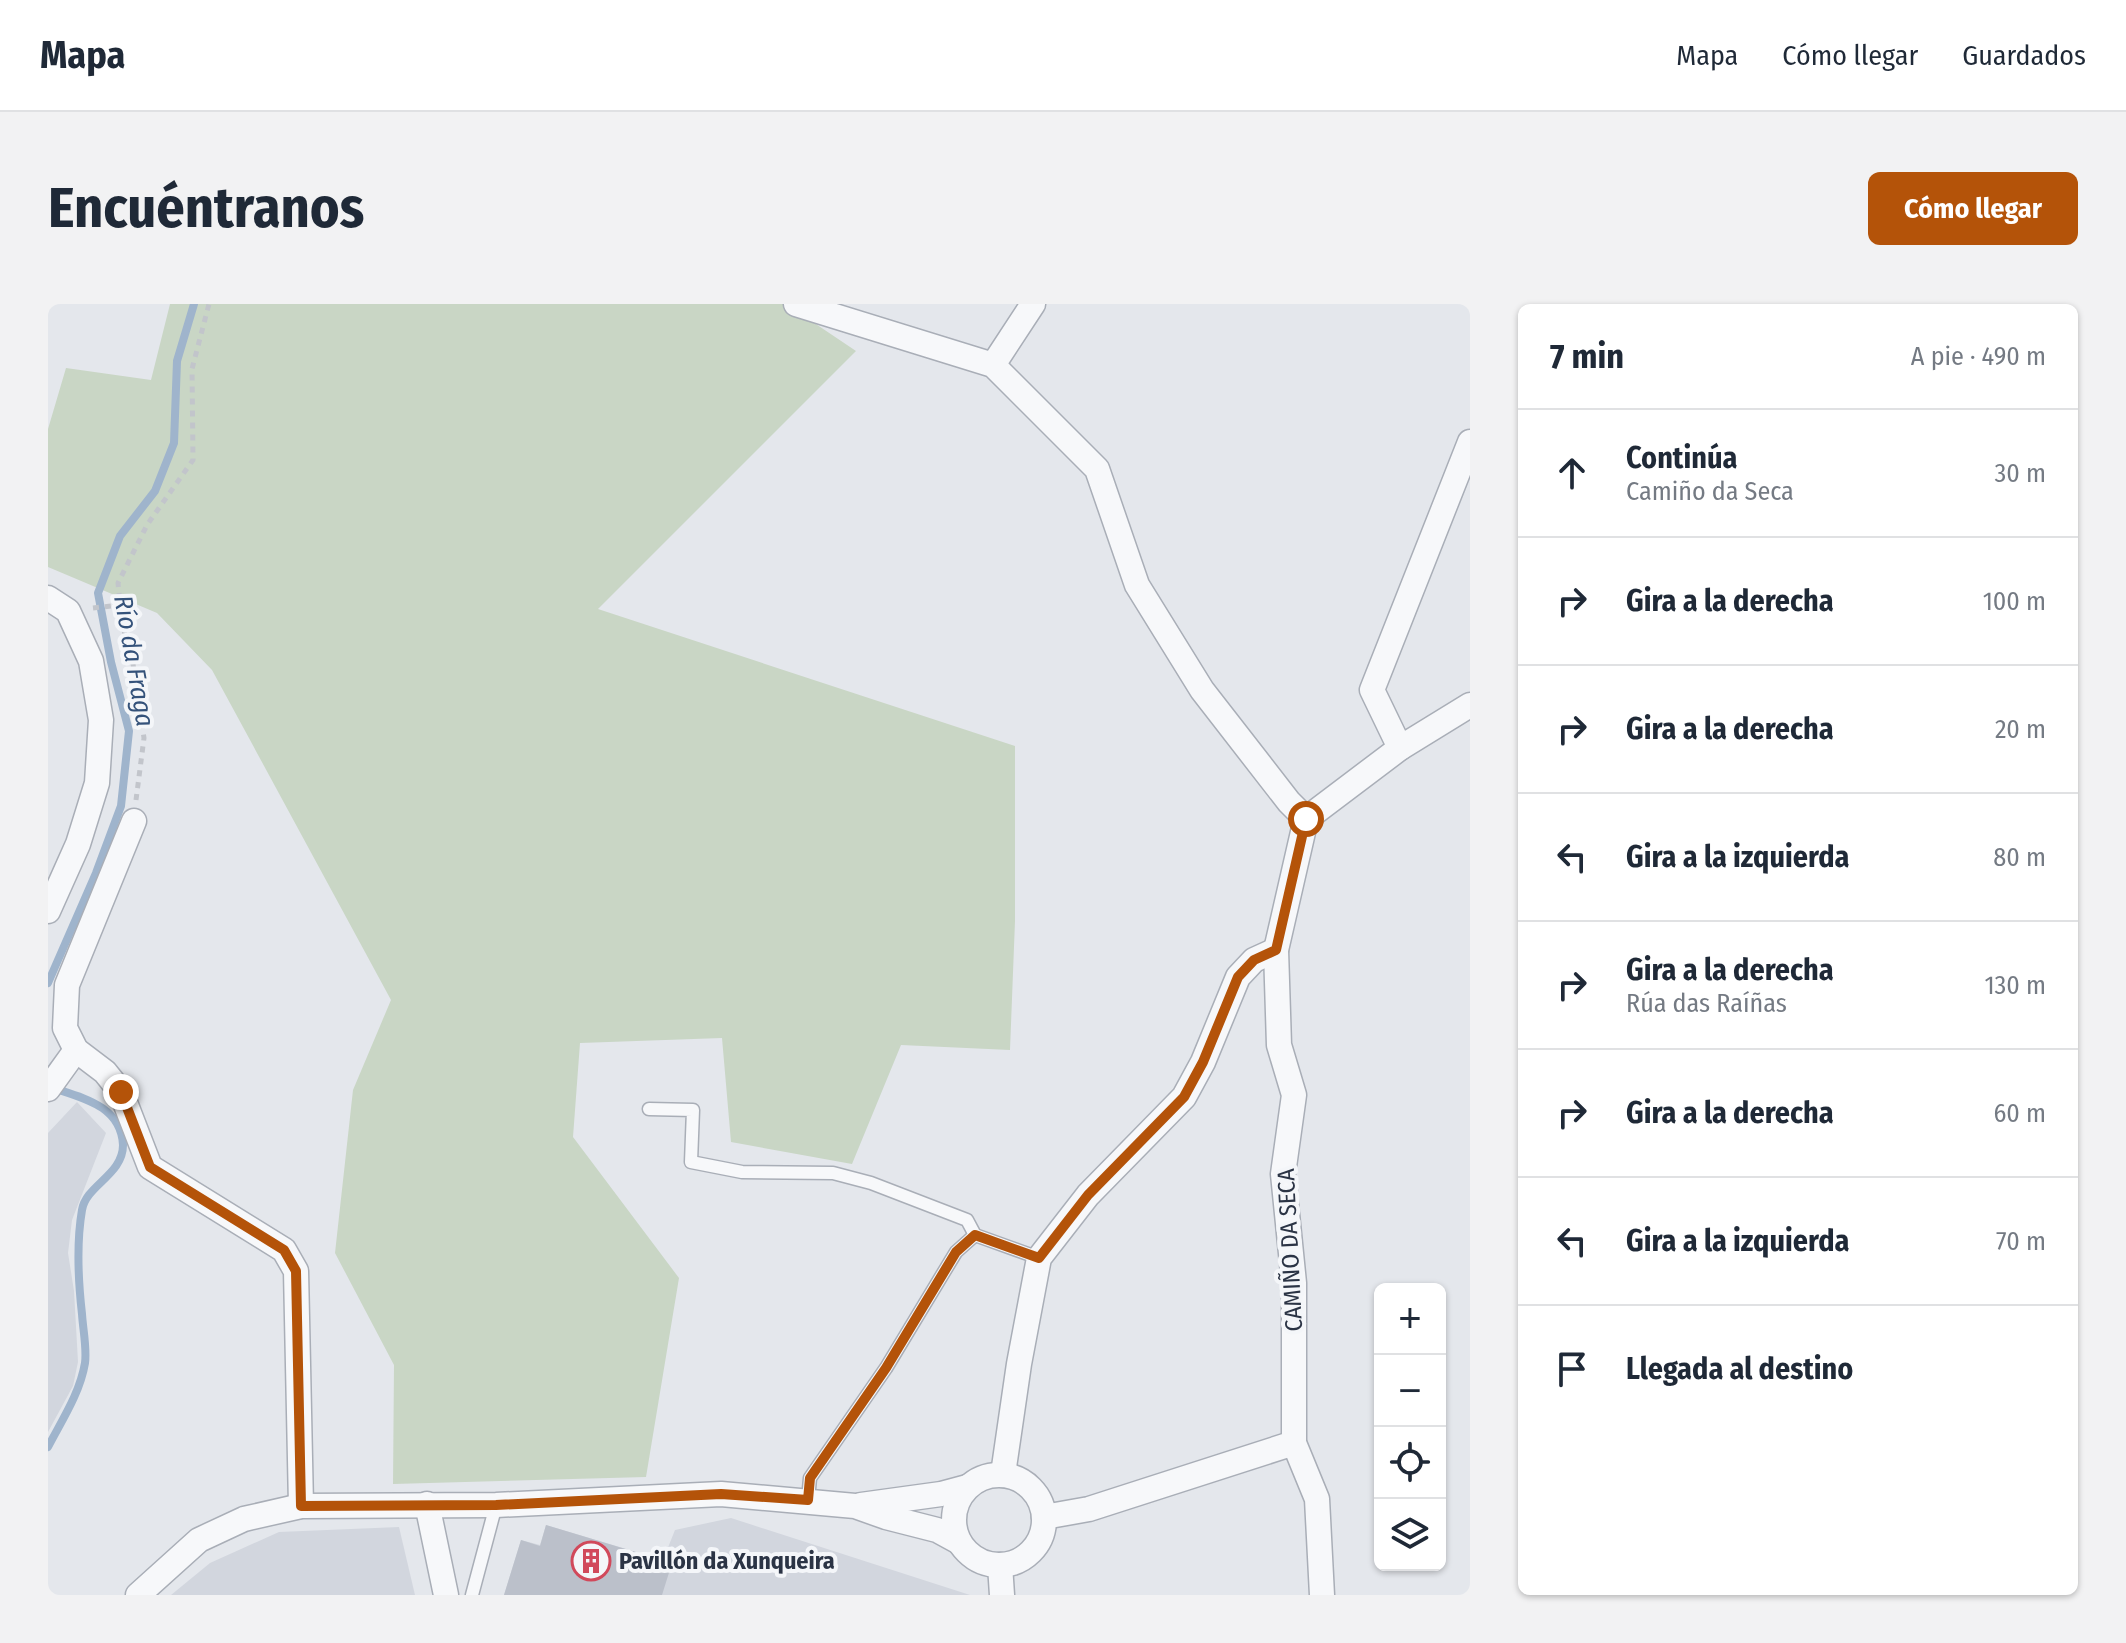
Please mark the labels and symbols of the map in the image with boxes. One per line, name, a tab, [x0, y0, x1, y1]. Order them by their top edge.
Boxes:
water label: Río da Fraga	[107, 593, 161, 729]
route start	[1288, 801, 1324, 837]
route end	[103, 1074, 139, 1110]
street label: CAMIÑO DA SECA	[1272, 1167, 1308, 1332]
building icon: Pavillón da Xunqueira	[570, 1540, 612, 1582]
place label: Pavillón da Xunqueira	[619, 1547, 835, 1575]

